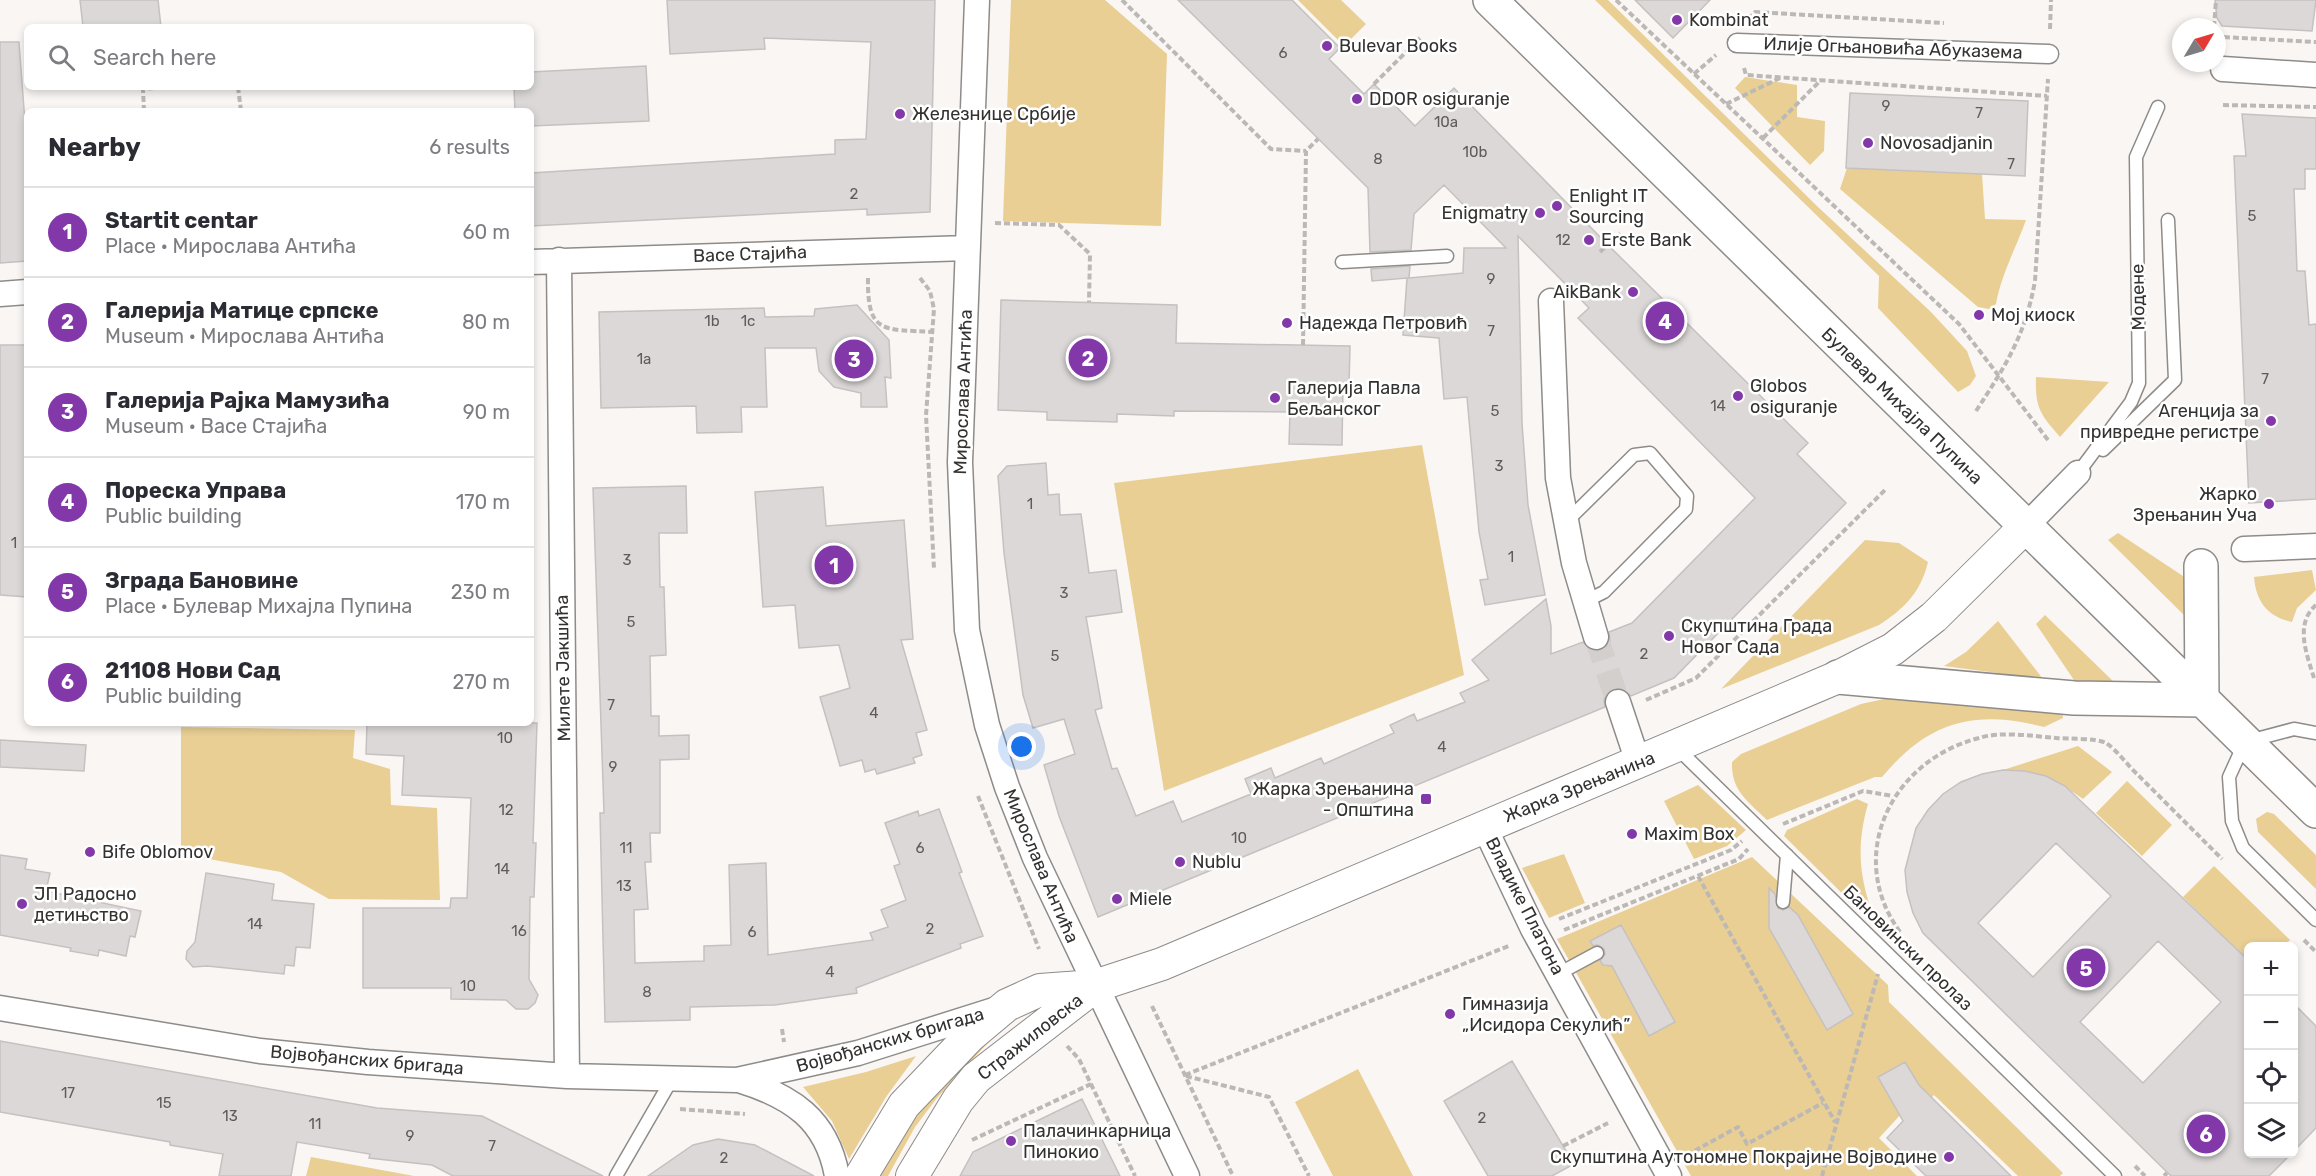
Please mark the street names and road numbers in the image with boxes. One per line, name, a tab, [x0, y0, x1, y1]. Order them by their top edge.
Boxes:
street label: Илије Огњановића Абуказема	[1763, 32, 2023, 64]
street label: Васе Стајића	[693, 241, 807, 267]
street label: Модене	[2126, 264, 2150, 330]
street label: Мирослава Антића	[949, 309, 977, 475]
street label: Булевар Михајла Пупина	[1817, 323, 1987, 489]
street label: Милете Јакшића	[551, 594, 575, 742]
street label: Жарка Зрењанина	[1500, 747, 1658, 827]
street label: Мирослава Антића	[999, 786, 1083, 946]
street label: Владике Платона	[1481, 833, 1569, 979]
street label: Бановински пролаз	[1839, 881, 1977, 1015]
street label: Стражиловска	[973, 989, 1087, 1085]
street label: Војвођанских бригада	[794, 1003, 986, 1077]
street label: Војвођанских бригада	[269, 1041, 465, 1079]

